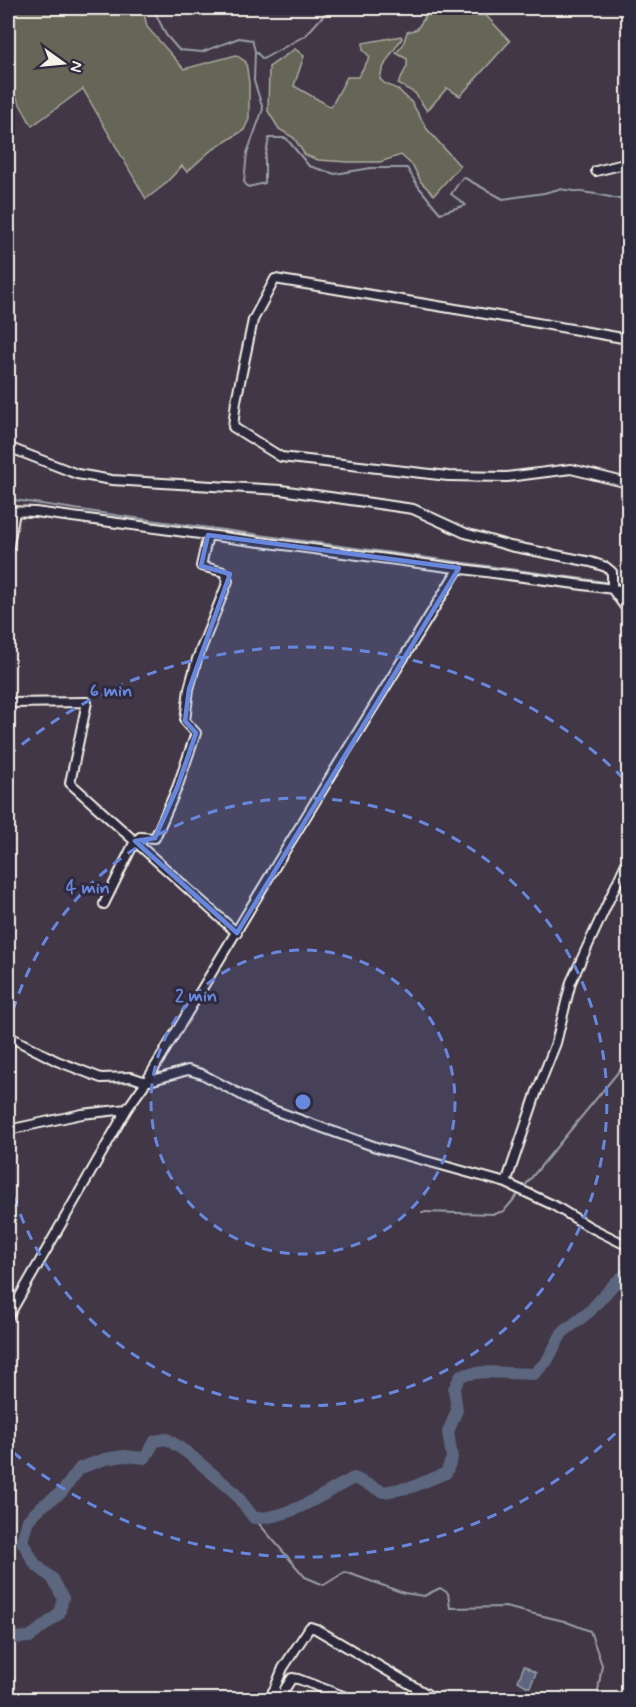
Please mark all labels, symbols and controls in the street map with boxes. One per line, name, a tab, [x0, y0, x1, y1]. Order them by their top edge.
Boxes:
north arrow	[33, 33, 93, 93]
text: N	[65, 59, 88, 74]
text: 6 min	[90, 679, 132, 703]
text: 4 min	[66, 876, 110, 900]
text: 2 min	[175, 984, 217, 1008]
centre of rings	[293, 1092, 313, 1112]

